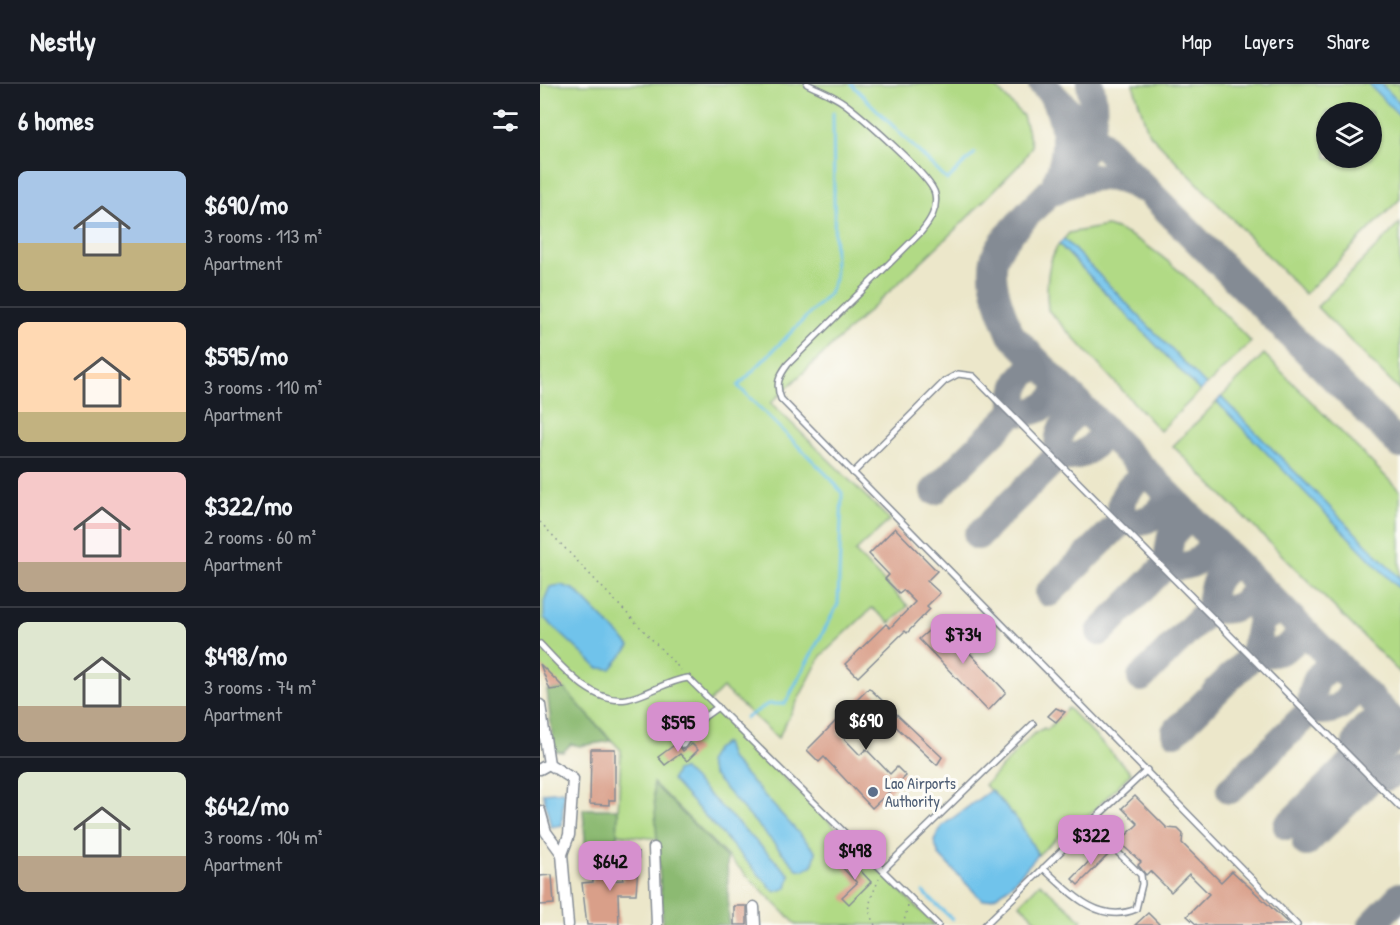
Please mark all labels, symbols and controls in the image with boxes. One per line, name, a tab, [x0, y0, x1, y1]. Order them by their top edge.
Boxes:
text: Nestly	[30, 22, 96, 60]
text: Map	[1182, 27, 1211, 56]
text: Layers	[1244, 27, 1294, 56]
text: Share	[1327, 27, 1370, 56]
map controls	[1316, 102, 1382, 168]
button: layers	[1316, 102, 1382, 168]
text: 6 homes	[18, 103, 94, 138]
icon: filters	[489, 104, 522, 137]
text: $690/mo	[204, 187, 288, 222]
icon: home	[66, 195, 138, 267]
text: 3 rooms · 113 m²	[204, 222, 322, 249]
text: Apartment	[204, 249, 282, 276]
text: $595/mo	[204, 338, 288, 373]
icon: home	[66, 346, 138, 418]
text: 3 rooms · 110 m²	[204, 373, 322, 400]
text: Apartment	[204, 400, 282, 427]
text: $322/mo	[204, 488, 292, 523]
icon: home	[66, 496, 138, 568]
text: 2 rooms · 60 m²	[204, 523, 316, 550]
text: Apartment	[204, 550, 282, 577]
pin: $734	[927, 614, 999, 665]
text: $734	[945, 620, 981, 647]
text: $498/mo	[204, 638, 287, 673]
icon: home	[66, 646, 138, 718]
text: 3 rooms · 74 m²	[204, 673, 316, 700]
text: Apartment	[204, 700, 282, 727]
pin: $690	[830, 700, 902, 751]
pin: $595	[642, 702, 714, 753]
text: $690	[849, 706, 883, 733]
text: $595	[661, 708, 695, 735]
place label: Lao Airports Authority	[885, 772, 956, 812]
marker: Lao Airports Authority	[866, 785, 880, 799]
text: $642/mo	[204, 788, 289, 823]
icon: home	[66, 796, 138, 868]
pin: $322	[1055, 815, 1127, 866]
text: $322	[1072, 821, 1110, 848]
text: 3 rooms · 104 m²	[204, 823, 322, 850]
pin: $498	[819, 830, 891, 881]
text: $498	[838, 836, 872, 863]
pin: $642	[574, 841, 646, 892]
text: $642	[593, 847, 627, 874]
text: Apartment	[204, 850, 282, 877]

